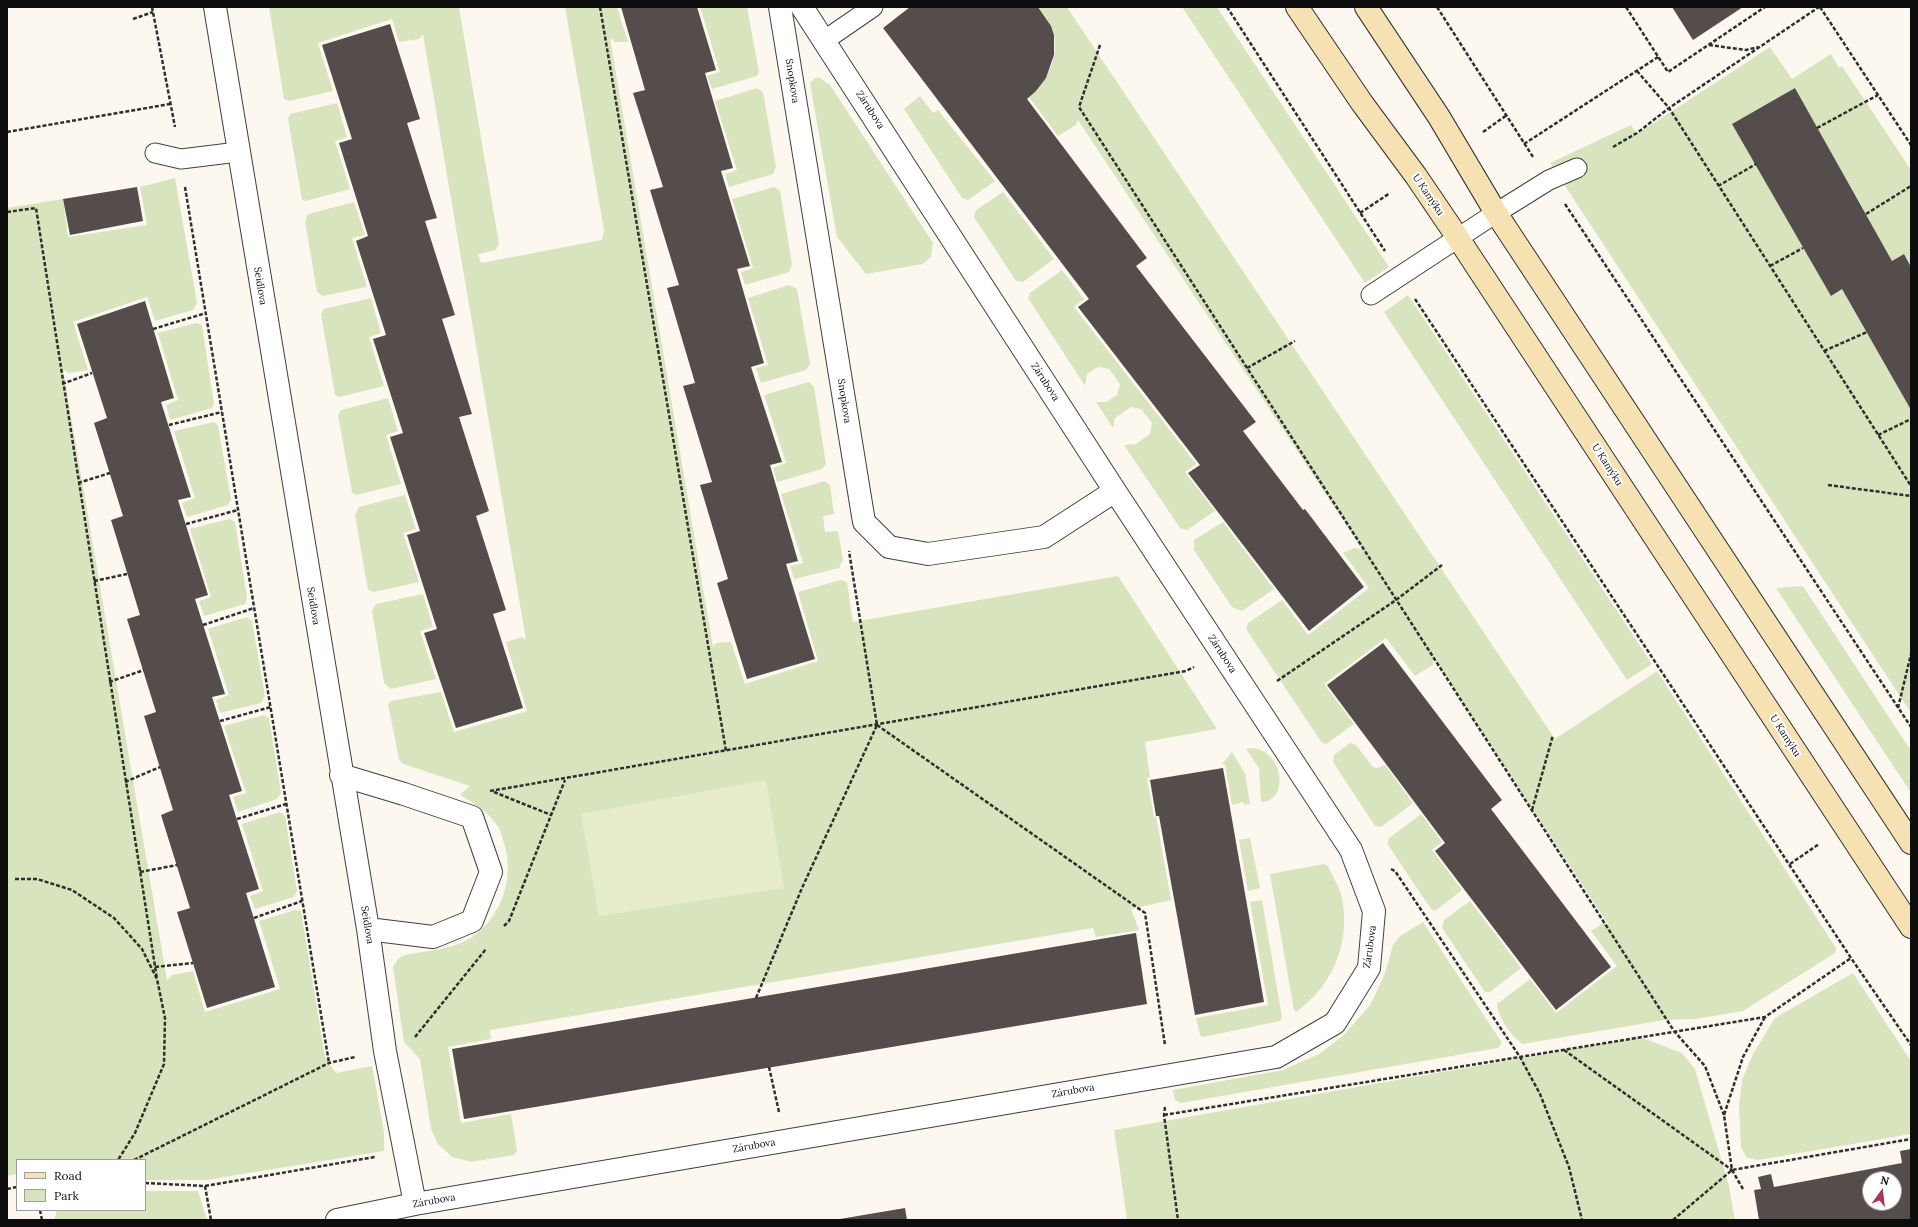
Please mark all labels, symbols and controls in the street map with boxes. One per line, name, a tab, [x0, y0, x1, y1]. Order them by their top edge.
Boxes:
street label: Snopkova	[783, 58, 801, 104]
street label: Zárubova	[853, 89, 887, 131]
street label: U Kamýku	[1410, 172, 1446, 218]
street label: Seidlova	[251, 266, 269, 306]
street label: Zárubova	[1028, 361, 1062, 403]
street label: Snopkova	[835, 378, 853, 424]
street label: U Kamýku	[1589, 442, 1625, 488]
street label: Seidlova	[304, 586, 322, 626]
street label: Zárubova	[1205, 633, 1239, 675]
street label: U Kamýku	[1767, 713, 1803, 759]
street label: Seidlova	[358, 905, 376, 945]
street label: Zárubova	[1361, 925, 1379, 969]
street label: Zárubova	[1051, 1081, 1095, 1101]
street label: Zárubova	[732, 1136, 776, 1156]
legend	[16, 1159, 146, 1211]
text: Road	[54, 1168, 82, 1183]
north arrow	[1862, 1171, 1902, 1211]
text: N	[1879, 1173, 1891, 1188]
text: Park	[54, 1188, 79, 1203]
street label: Zárubova	[412, 1191, 456, 1211]

